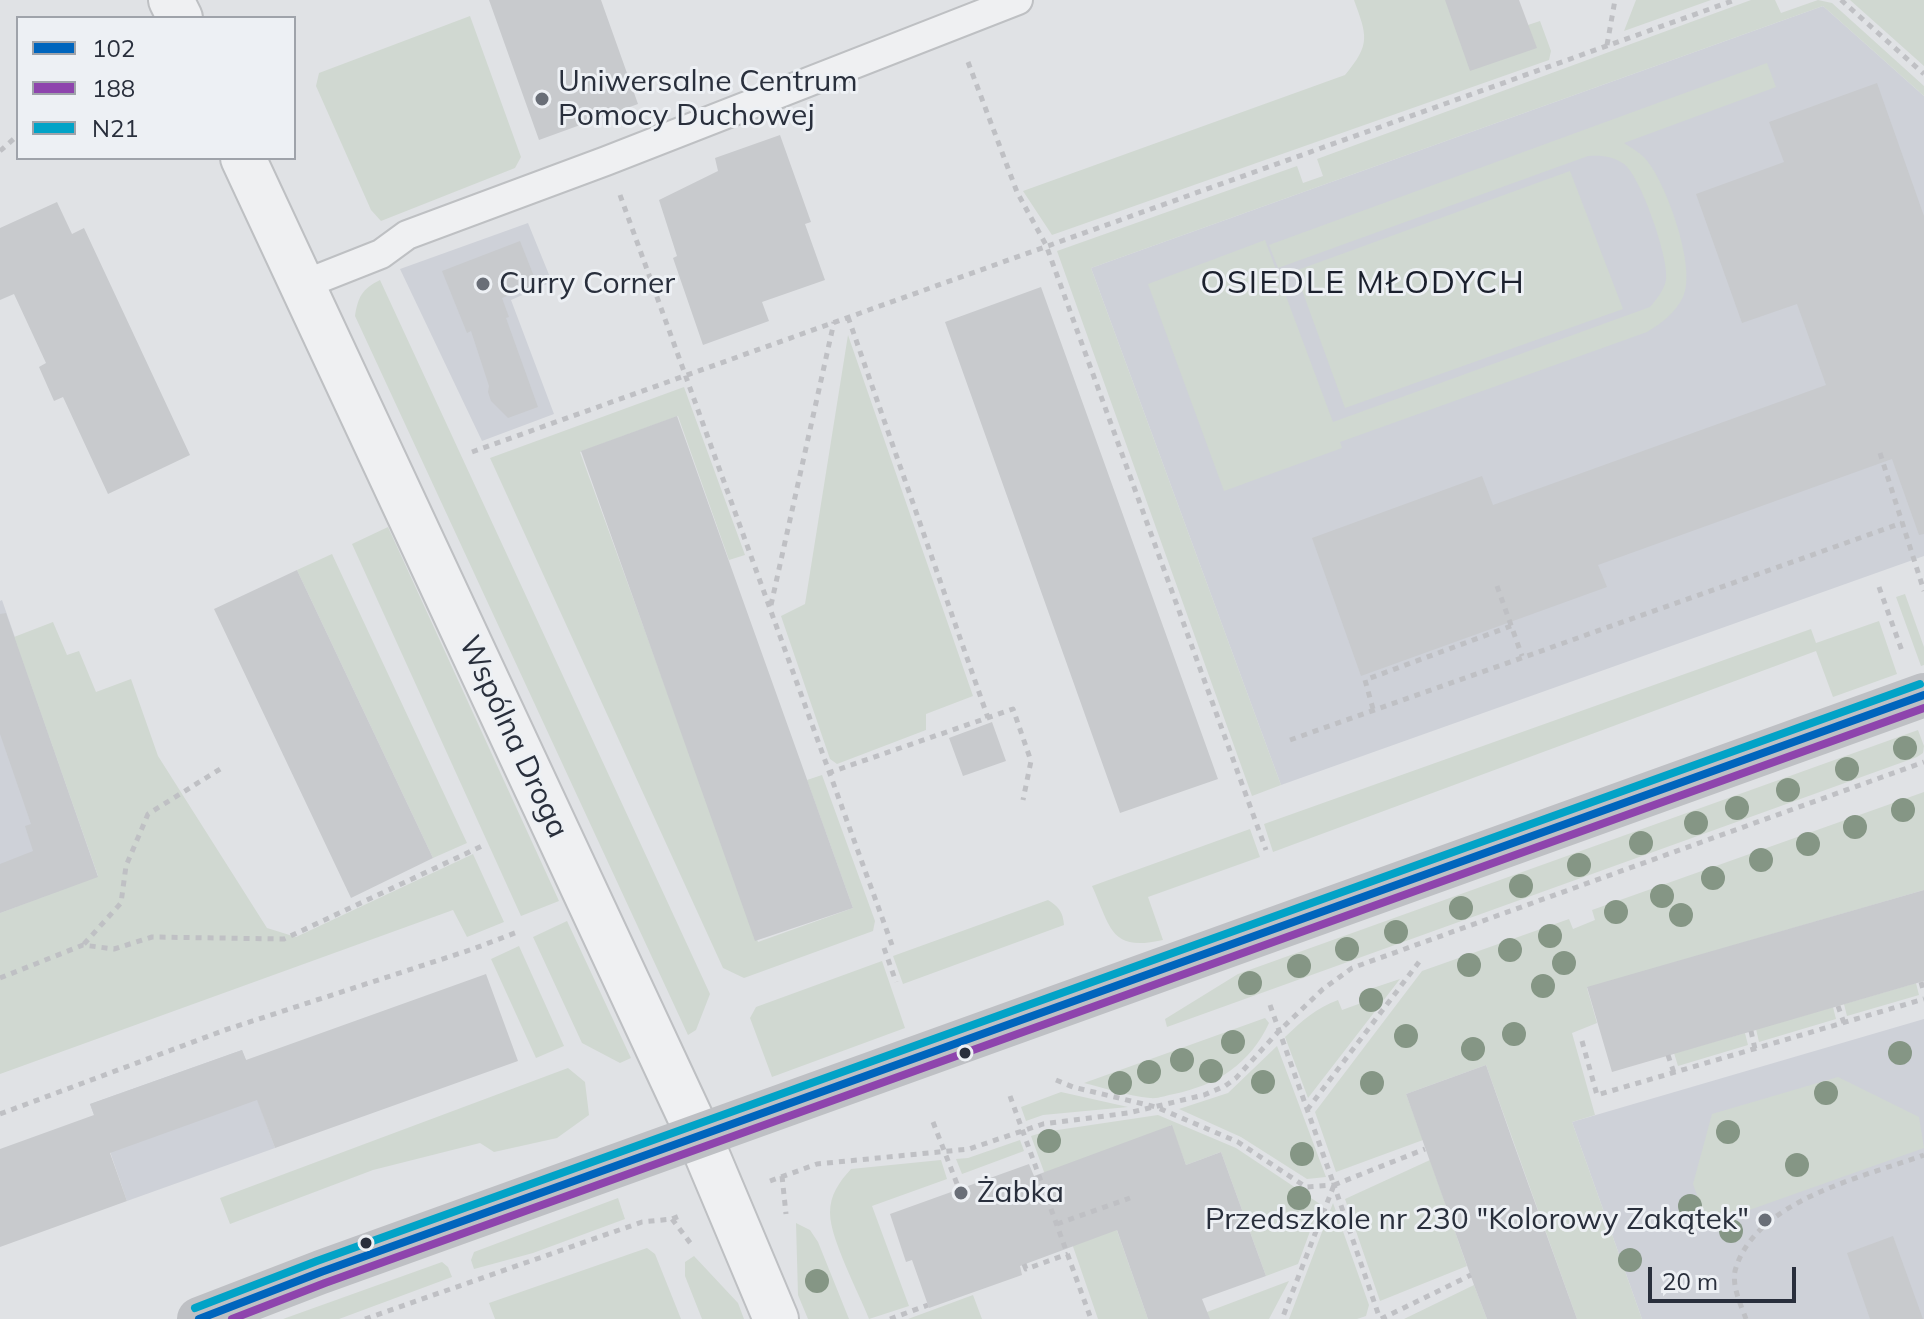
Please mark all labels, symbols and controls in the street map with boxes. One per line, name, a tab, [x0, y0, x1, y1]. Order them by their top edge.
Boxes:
legend	[16, 16, 296, 160]
text: 102	[92, 33, 135, 63]
place label: Uniwersalne Centrum Pomocy Duchowej	[558, 64, 858, 134]
text: 188	[92, 73, 135, 103]
marker: Uniwersalne Centrum Pomocy Duchowej	[533, 90, 551, 108]
text: N21	[92, 113, 139, 143]
district label: OSIEDLE MŁODYCH	[1200, 264, 1526, 302]
place label: Curry Corner	[499, 266, 675, 302]
marker: Curry Corner	[474, 275, 492, 293]
street label: Wspólna Droga	[451, 630, 575, 844]
unlabelled marker	[957, 1045, 973, 1061]
place label: Żabka	[977, 1175, 1064, 1211]
marker: Żabka	[952, 1184, 970, 1202]
place label: Przedszkole nr 230 "Kolorowy Zakątek"	[1205, 1202, 1749, 1238]
marker: Przedszkole nr 230 "Kolorowy Zakątek"	[1756, 1211, 1774, 1229]
unlabelled marker	[358, 1235, 374, 1251]
scale bar	[1652, 1251, 1800, 1301]
text: 20 m	[1662, 1266, 1718, 1296]

